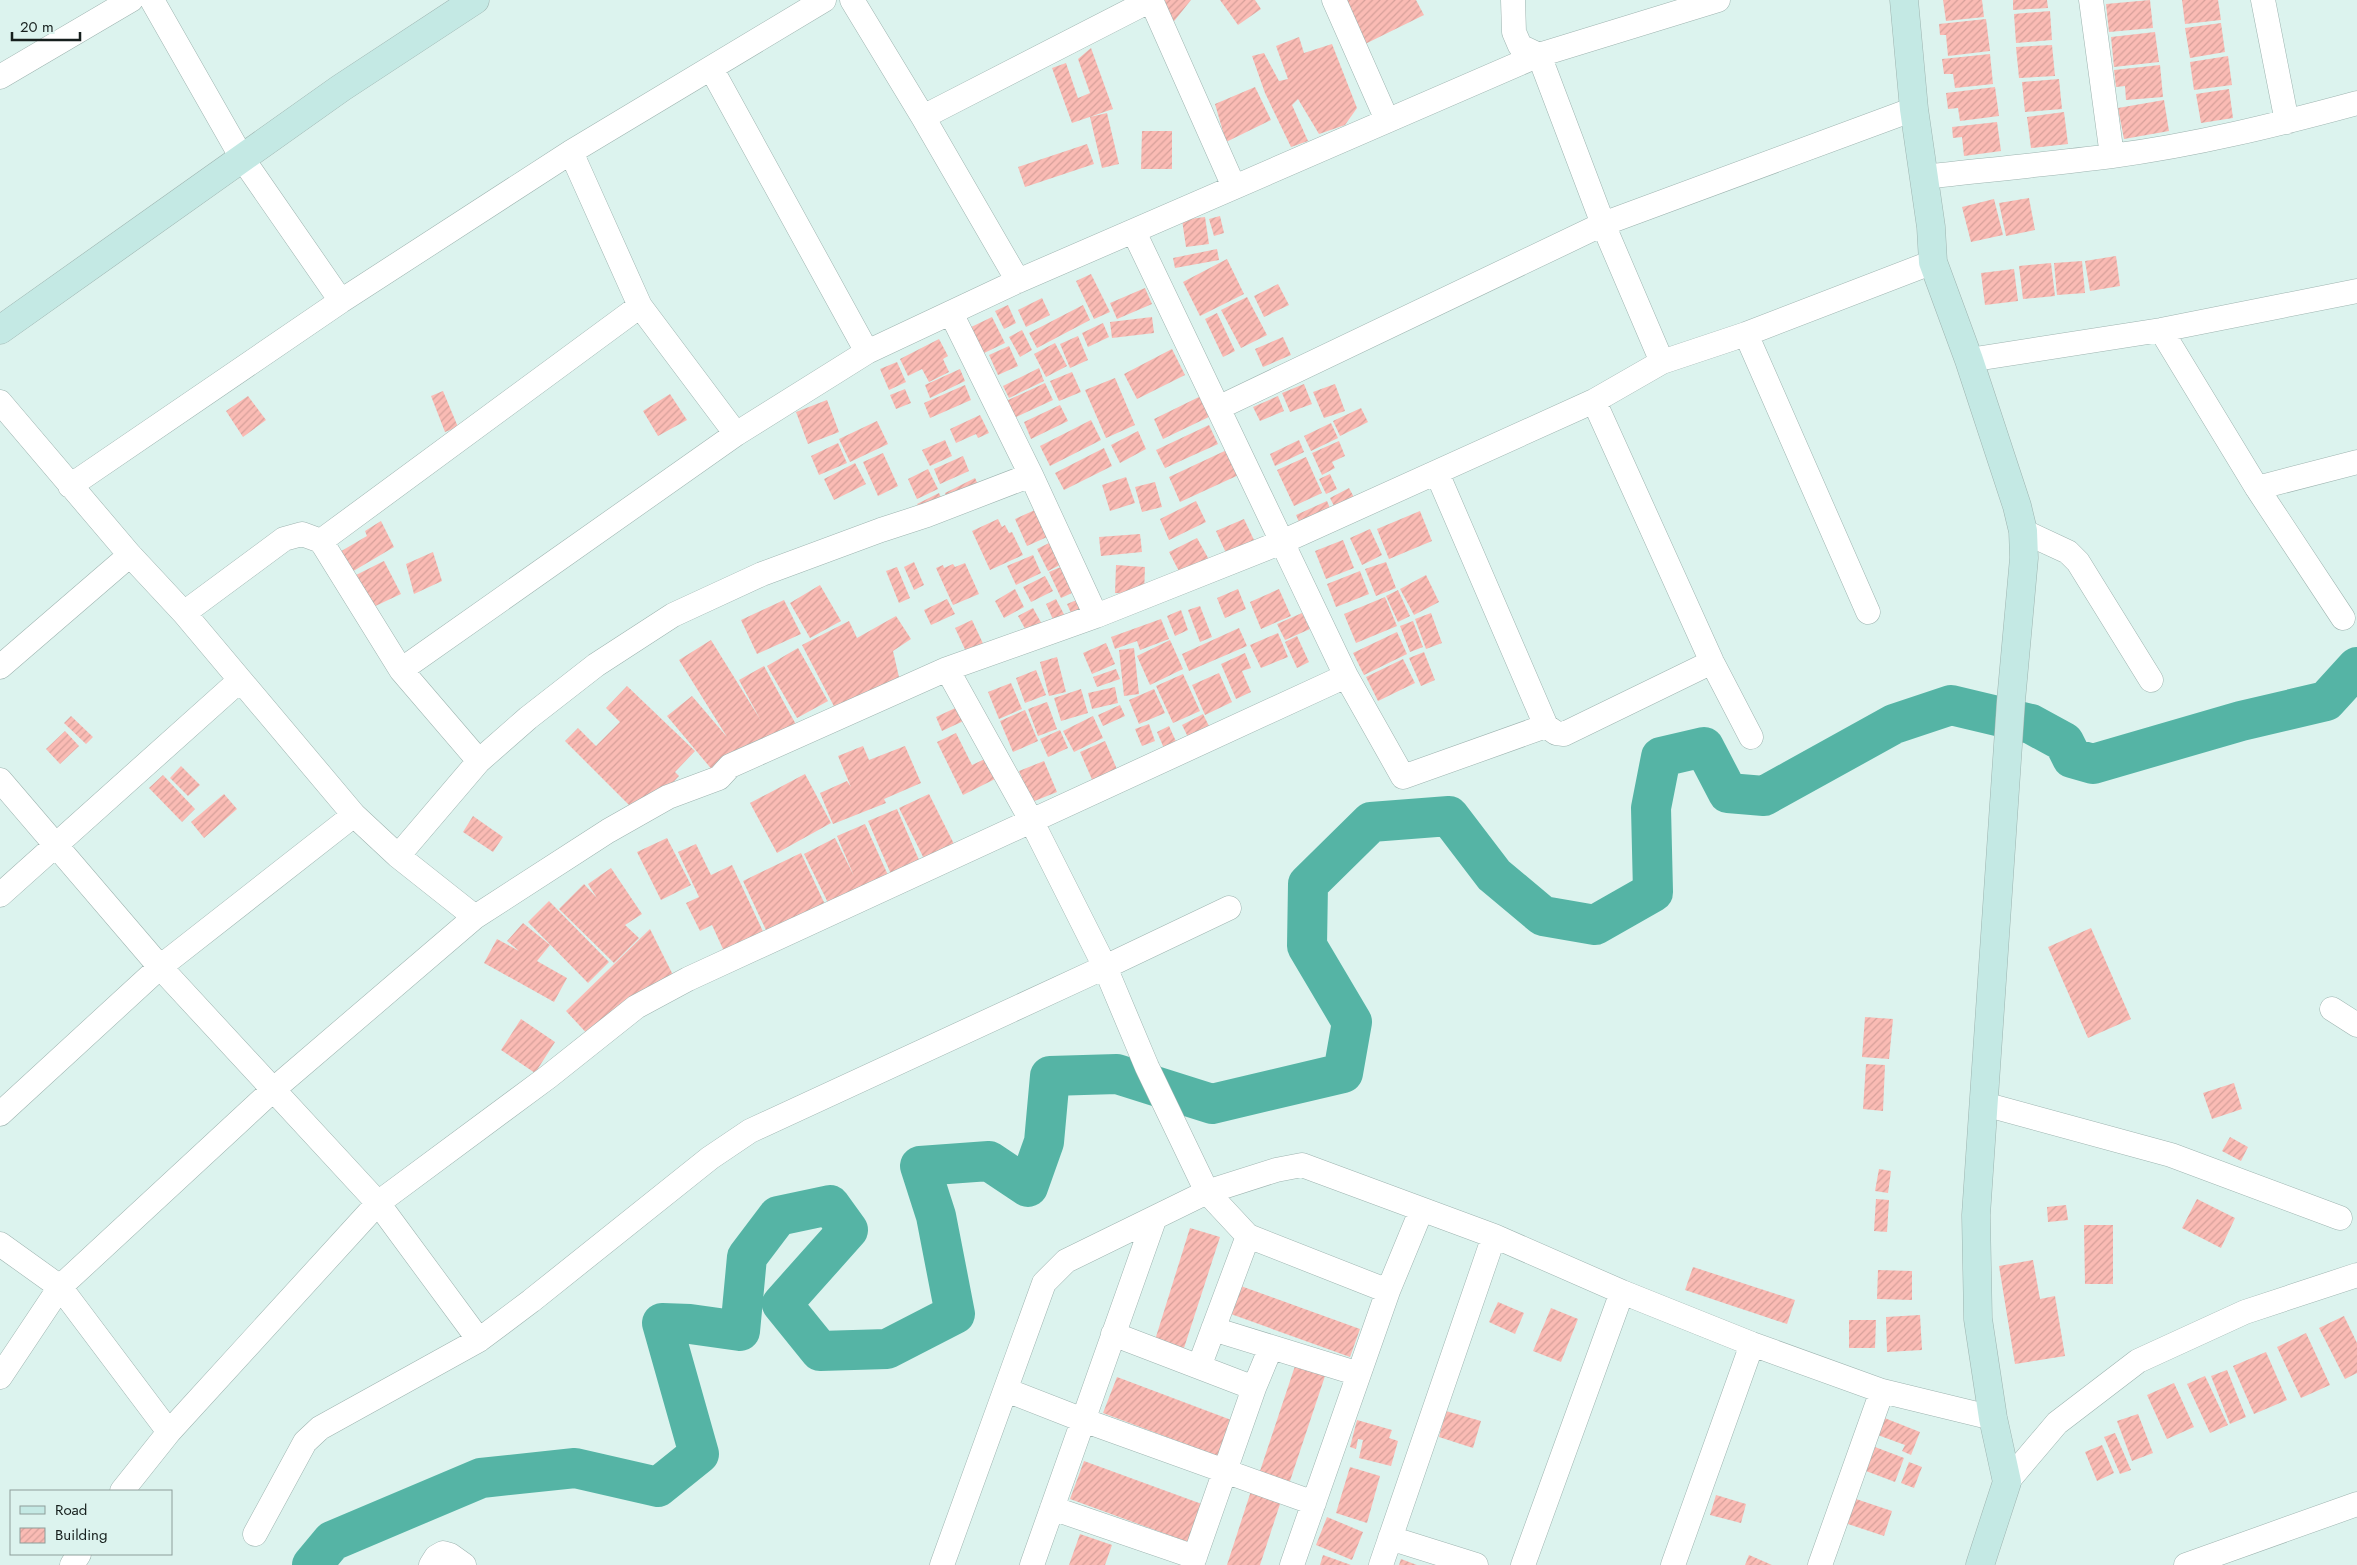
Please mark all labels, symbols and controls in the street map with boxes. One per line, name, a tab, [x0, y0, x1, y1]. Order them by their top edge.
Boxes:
scale bar	[12, 10, 80, 42]
text: 20 m	[20, 16, 54, 38]
legend	[10, 1490, 172, 1555]
text: Road	[55, 1499, 87, 1521]
text: Building	[55, 1524, 107, 1546]

